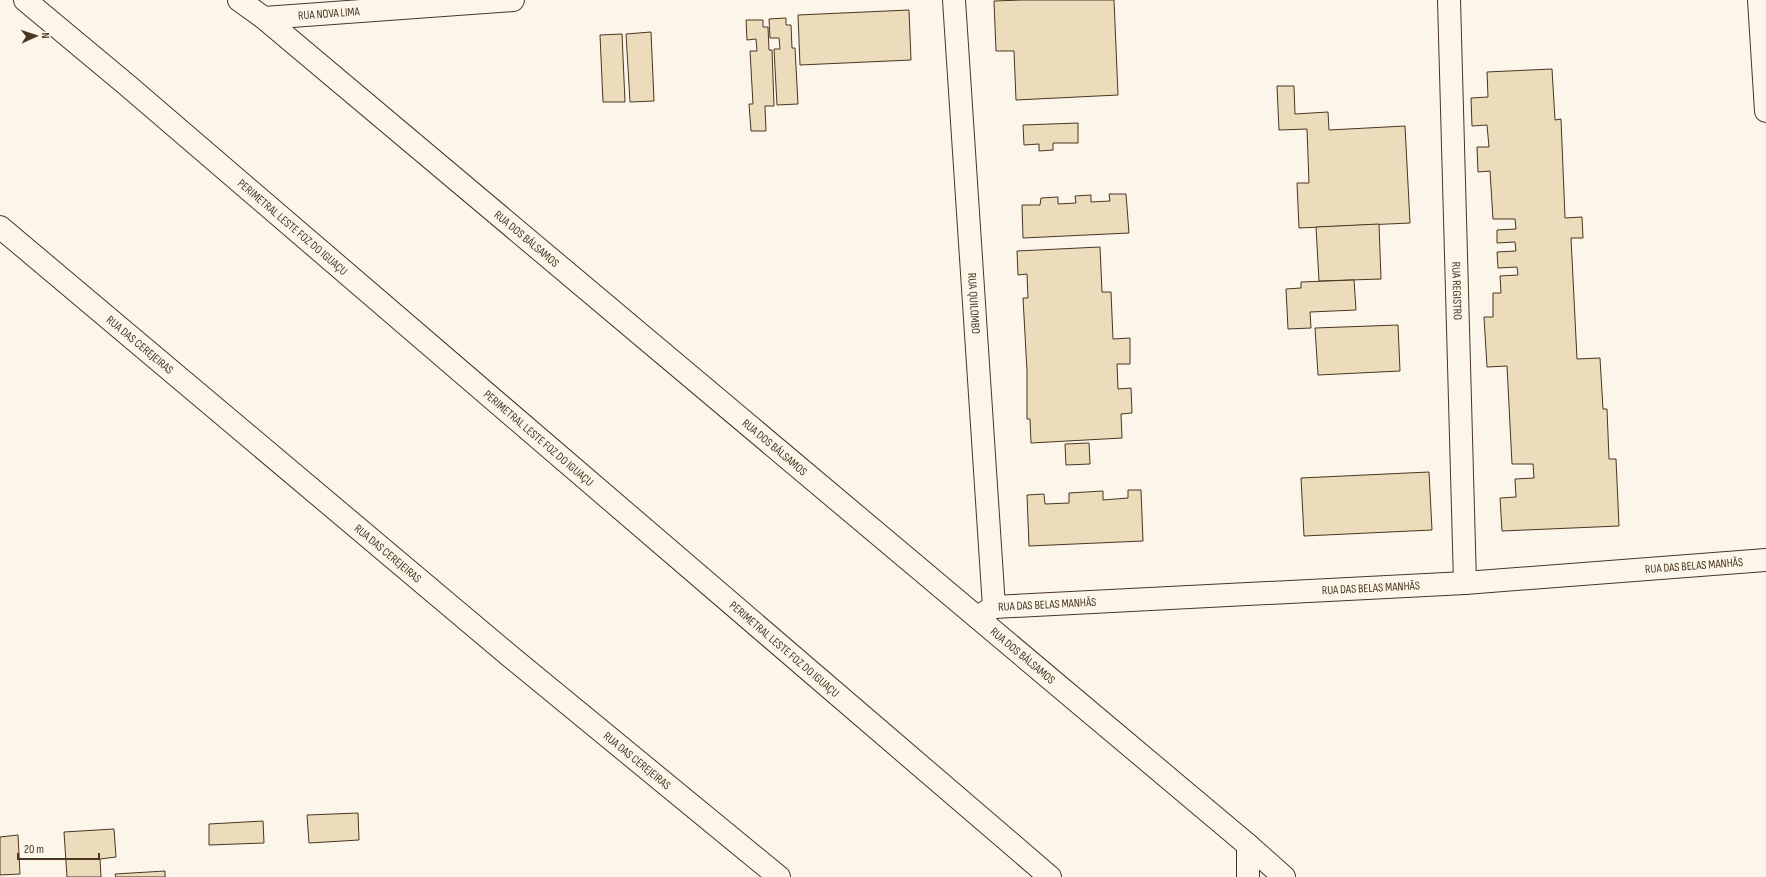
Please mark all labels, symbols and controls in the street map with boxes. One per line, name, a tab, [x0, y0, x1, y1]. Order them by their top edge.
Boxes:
street label: RUA NOVA LIMA	[298, 4, 361, 24]
north arrow	[16, 16, 56, 56]
text: N	[39, 32, 52, 39]
street label: PERIMETRAL LESTE FOZ DO IGUAÇU	[234, 176, 350, 279]
street label: RUA DOS BÁLSAMOS	[491, 208, 562, 271]
street label: RUA REGISTRO	[1448, 261, 1465, 320]
street label: RUA QUILOMBO	[964, 272, 983, 335]
street label: RUA DAS CEREJEIRAS	[103, 313, 176, 378]
street label: PERIMETRAL LESTE FOZ DO IGUAÇU	[480, 387, 596, 490]
street label: RUA DOS BÁLSAMOS	[739, 416, 810, 479]
street label: RUA DAS CEREJEIRAS	[351, 521, 424, 586]
street label: RUA DAS BELAS MANHÃS	[1644, 555, 1744, 577]
street label: RUA DAS BELAS MANHÃS	[1321, 578, 1420, 598]
street label: RUA DAS BELAS MANHÃS	[998, 595, 1097, 615]
street label: PERIMETRAL LESTE FOZ DO IGUAÇU	[726, 598, 842, 701]
street label: RUA DOS BÁLSAMOS	[987, 624, 1058, 688]
street label: RUA DAS CEREJEIRAS	[600, 729, 674, 793]
scale bar	[18, 835, 99, 861]
text: 20 m	[24, 842, 44, 857]

